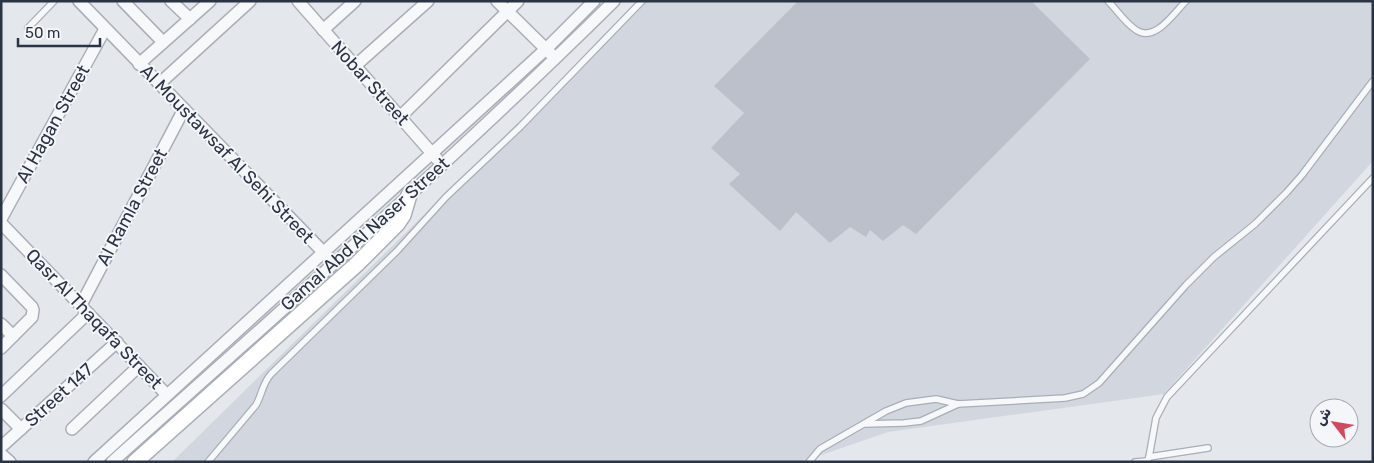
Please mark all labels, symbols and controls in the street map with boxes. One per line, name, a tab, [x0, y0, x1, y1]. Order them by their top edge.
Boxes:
scale bar	[18, 15, 100, 47]
text: 50 m	[25, 24, 60, 42]
street label: Nobar Street	[326, 36, 414, 130]
street label: Al Moustawsaf Al Sehi Street	[136, 60, 318, 248]
street label: Al Hagan Street	[11, 61, 95, 187]
street label: Al Ramla Street	[92, 145, 172, 269]
street label: Gamal Abd Al Naser Street	[276, 152, 454, 316]
street label: Qasr Al Thaqafa Street	[21, 244, 167, 394]
street label: Street 147	[20, 359, 98, 431]
north arrow	[1309, 398, 1359, 448]
text: ش	[1311, 404, 1335, 429]

